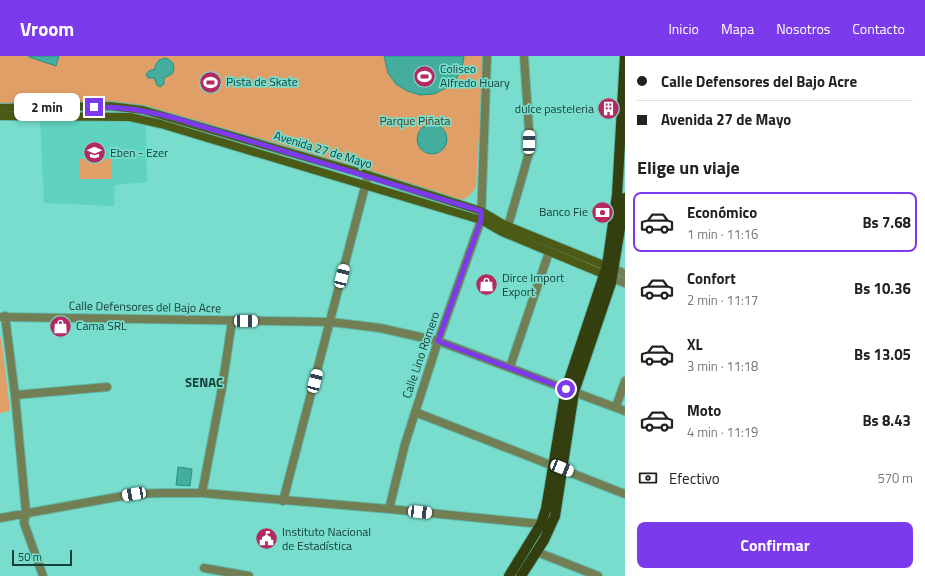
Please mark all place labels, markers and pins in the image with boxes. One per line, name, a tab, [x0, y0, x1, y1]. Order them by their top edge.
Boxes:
place label: Coliseo Alfredo Huary	[440, 59, 510, 92]
sports icon: Coliseo Alfredo Huary	[411, 63, 437, 89]
sports icon: Pista de Skate	[197, 69, 223, 95]
place label: Pista de Skate	[226, 72, 298, 91]
building icon: dulce pasteleria	[596, 96, 622, 122]
place label: dulce pasteleria	[515, 99, 594, 118]
school or university icon: Eben - Ezer	[81, 140, 107, 166]
place label: Eben - Ezer	[110, 143, 168, 162]
bank icon: Banco Fie	[590, 199, 616, 225]
place label: Banco Fie	[539, 202, 588, 221]
place label: Dirce Import Export	[502, 268, 565, 301]
shop icon: Dirce Import Export	[473, 272, 499, 298]
shop icon: Cama SRL	[47, 313, 73, 339]
place label: Cama SRL	[76, 316, 127, 335]
place label: Instituto Nacional de Estadística	[282, 522, 371, 555]
public building icon: Instituto Nacional de Estadística	[254, 526, 280, 552]

